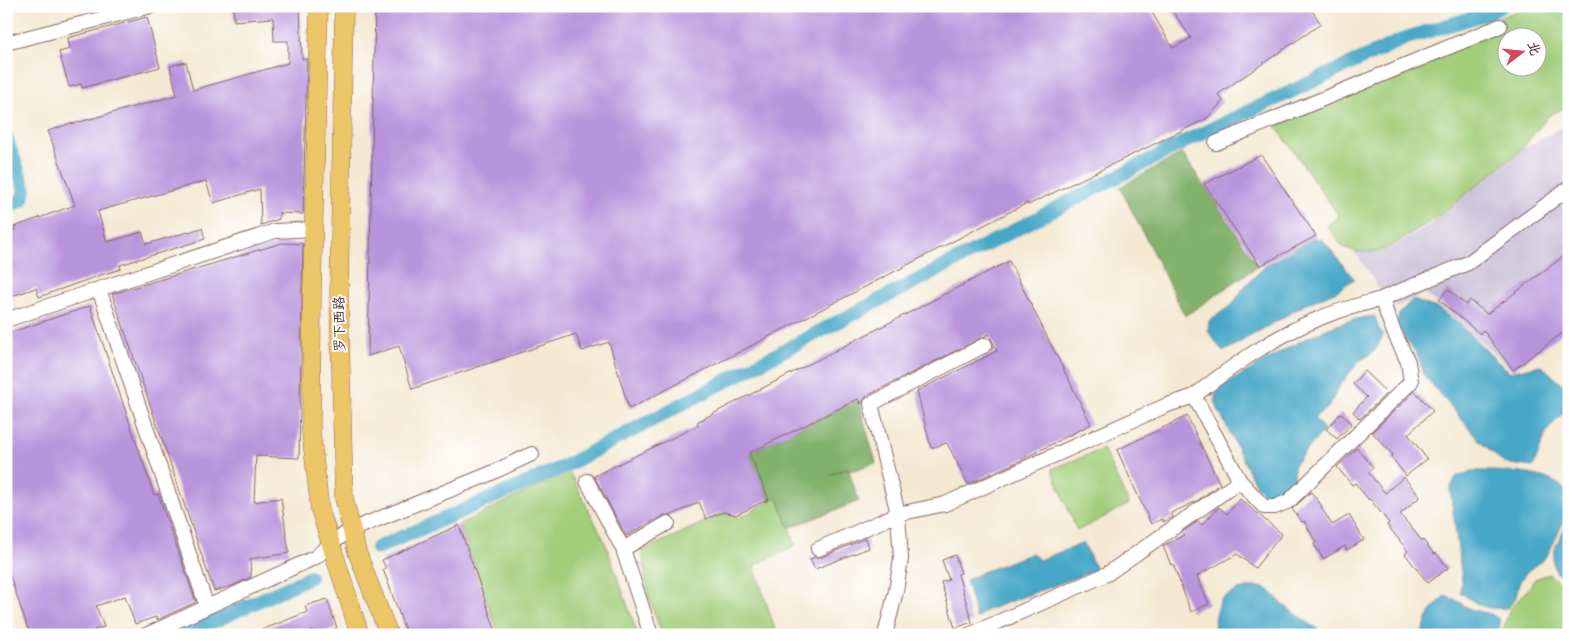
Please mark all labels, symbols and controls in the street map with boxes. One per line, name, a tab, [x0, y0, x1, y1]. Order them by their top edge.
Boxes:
north arrow	[1498, 28, 1548, 78]
text: 北	[1524, 39, 1545, 58]
street label: 罗下西路	[330, 296, 348, 352]

